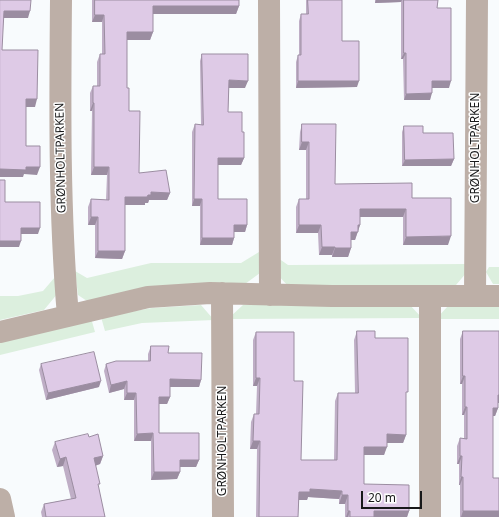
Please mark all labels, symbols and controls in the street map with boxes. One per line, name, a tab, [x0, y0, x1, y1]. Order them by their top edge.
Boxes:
street label: GRØNHOLTPARKEN	[469, 93, 483, 203]
street label: GRØNHOLTPARKEN	[53, 103, 69, 213]
street label: GRØNHOLTPARKEN	[216, 386, 230, 496]
scale bar	[363, 483, 424, 509]
text: 20 m	[368, 489, 396, 506]

